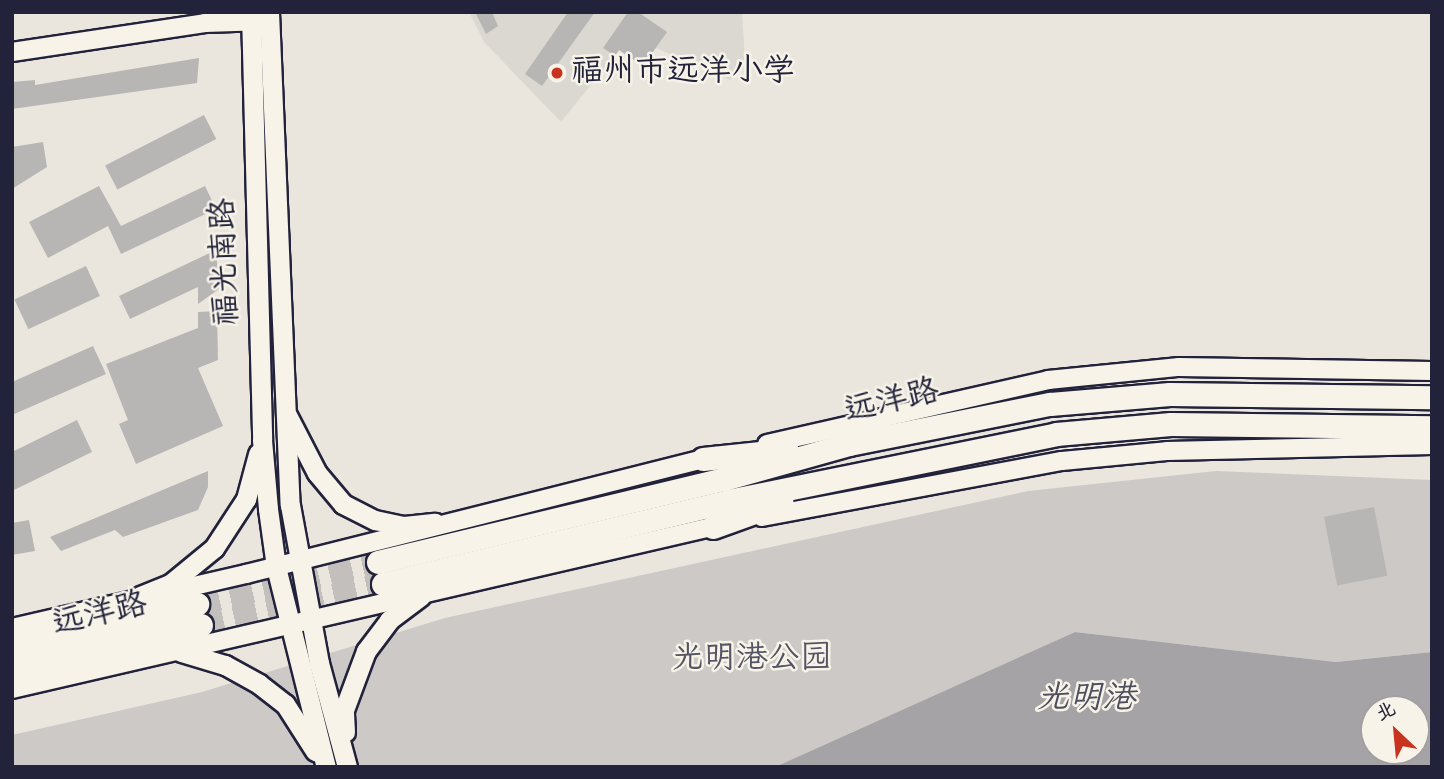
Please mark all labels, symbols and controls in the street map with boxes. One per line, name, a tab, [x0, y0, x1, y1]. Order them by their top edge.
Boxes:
place label: 福州市远洋小学	[571, 54, 795, 92]
marker: 福州市远洋小学	[549, 65, 565, 81]
street label: 福光南路	[206, 197, 248, 327]
street label: 远洋路	[841, 373, 943, 433]
street label: 远洋路	[49, 586, 151, 646]
park label: 光明港公园	[672, 641, 832, 679]
water label: 光明港	[1037, 680, 1135, 720]
north arrow	[1360, 695, 1430, 765]
text: 北	[1372, 696, 1401, 729]

